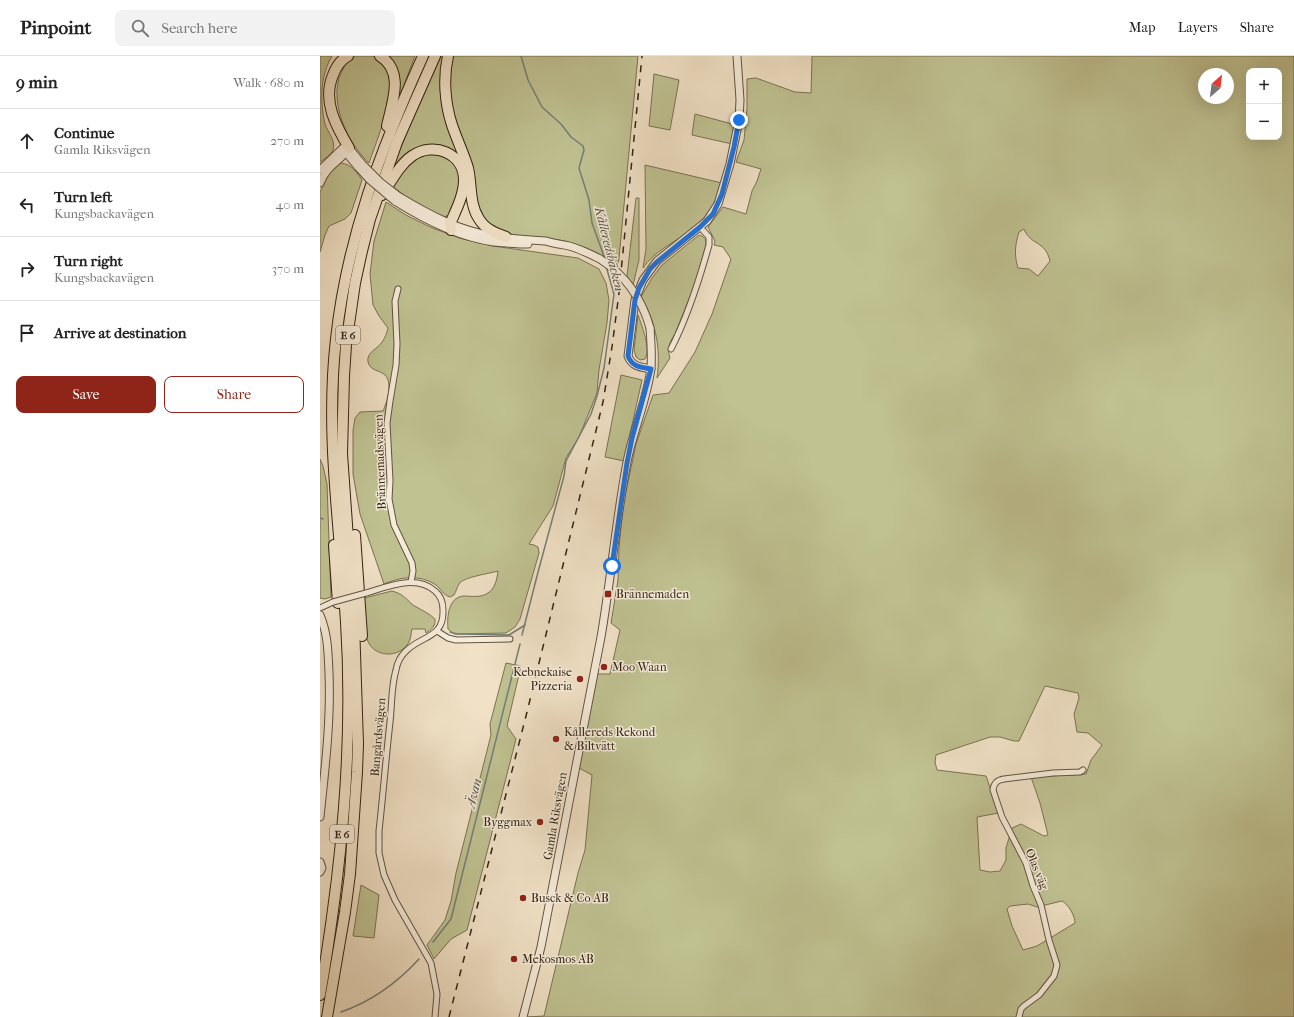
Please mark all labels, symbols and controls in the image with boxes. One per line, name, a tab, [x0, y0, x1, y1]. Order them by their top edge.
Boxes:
search box	[115, 10, 395, 46]
text: Pinpoint	[20, 17, 91, 39]
icon: search	[129, 17, 151, 39]
text: Search here	[161, 19, 237, 37]
text: Map	[1129, 19, 1156, 36]
text: Layers	[1178, 19, 1218, 36]
text: Share	[1240, 19, 1274, 36]
north arrow	[1198, 68, 1234, 104]
map controls	[1246, 68, 1282, 140]
button: +	[1246, 68, 1282, 104]
text: 9 min	[16, 72, 58, 92]
text: Walk · 680 m	[233, 75, 304, 90]
button: −	[1246, 104, 1282, 140]
route end	[730, 111, 748, 129]
text: Continue	[54, 124, 114, 142]
icon: ahead	[16, 130, 38, 152]
text: 270 m	[270, 133, 304, 148]
text: Gamla Riksvägen	[54, 142, 150, 157]
text: Turn left	[54, 188, 112, 206]
icon: left	[16, 194, 38, 216]
text: 40 m	[276, 197, 304, 212]
water label: Kålleredsbäcken	[592, 204, 627, 293]
text: Kungsbackavägen	[54, 206, 154, 221]
text: Turn right	[54, 252, 123, 270]
icon: right	[16, 258, 38, 280]
text: 370 m	[272, 261, 304, 276]
text: Kungsbackavägen	[54, 270, 154, 285]
icon: arrive	[16, 322, 38, 344]
text: Arrive at destination	[54, 324, 186, 342]
road number: E 6	[336, 326, 360, 344]
button: Save	[16, 376, 156, 413]
button: Share	[164, 376, 304, 413]
street label: Brännemadsvägen	[371, 414, 389, 510]
route start	[603, 557, 621, 575]
place label: Brännemaden	[616, 587, 689, 601]
marker: Brännemaden	[603, 589, 613, 599]
place label: Moo Waan	[612, 660, 667, 674]
marker: Moo Waan	[599, 662, 609, 672]
place label: Kebnekaise Pizzeria	[513, 665, 572, 693]
marker: Kebnekaise Pizzeria	[575, 674, 585, 684]
street label: Bangårdsvägen	[368, 697, 388, 777]
place label: Kållereds Rekond & Biltvätt	[564, 725, 656, 753]
marker: Kållereds Rekond & Biltvätt	[551, 734, 561, 744]
street label: Gamla Riksvägen	[540, 771, 570, 861]
water label: Ävan	[462, 777, 484, 811]
place label: Byggmax	[483, 815, 533, 829]
marker: Byggmax	[535, 817, 545, 827]
road number: E 6	[330, 825, 354, 843]
street label: Olas väg	[1022, 846, 1052, 892]
place label: Busck & Co AB	[531, 891, 609, 905]
marker: Busck & Co AB	[518, 893, 528, 903]
place label: Mekosmos AB	[522, 952, 594, 966]
marker: Mekosmos AB	[509, 954, 519, 964]

